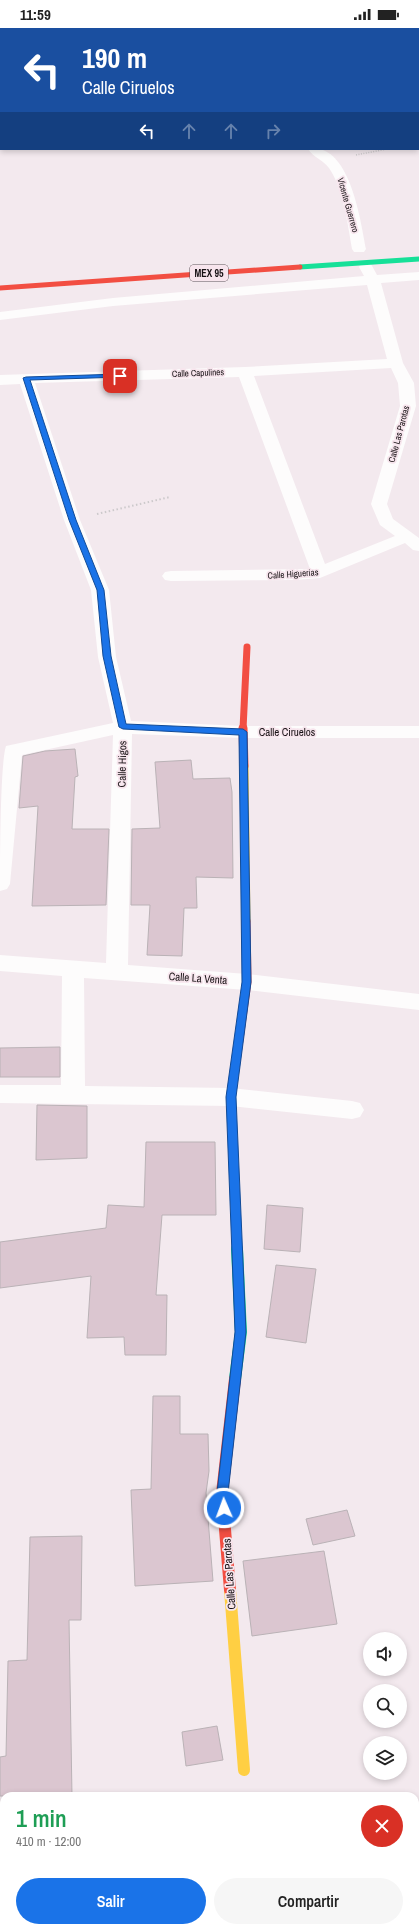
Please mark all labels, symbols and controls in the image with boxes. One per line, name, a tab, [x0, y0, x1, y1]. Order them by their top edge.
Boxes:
text: 11:59	[20, 4, 51, 25]
text: 190 m	[82, 39, 147, 77]
icon: left	[16, 44, 68, 96]
text: Calle Ciruelos	[82, 75, 175, 100]
icon: left	[136, 120, 158, 142]
icon: ahead	[178, 120, 200, 142]
icon: ahead	[220, 120, 242, 142]
icon: right	[262, 120, 284, 142]
street label: Vicente Guerrero	[334, 176, 362, 234]
road number: MEX 95	[190, 265, 228, 281]
pin	[103, 359, 137, 393]
icon: arrive	[109, 365, 131, 387]
street label: Calle Capulines	[172, 366, 225, 380]
street label: Calle Las Parotas	[386, 404, 412, 464]
street label: Calle Higuerias	[267, 566, 319, 582]
street label: Calle Ciruelos	[259, 725, 316, 739]
street label: Calle Higos	[115, 740, 129, 787]
street label: Calle La Venta	[168, 969, 228, 987]
position arrow	[203, 1487, 245, 1529]
street label: Calle Las Parotas	[220, 1538, 238, 1610]
map controls	[363, 1632, 407, 1780]
button: sound	[363, 1632, 407, 1676]
button: search	[363, 1684, 407, 1728]
button: layers	[363, 1736, 407, 1780]
text: 1 min	[16, 1802, 67, 1834]
button: close	[361, 1805, 403, 1847]
text: 410 m · 12:00	[16, 1833, 81, 1850]
button: Salir	[16, 1878, 206, 1924]
button: Compartir	[214, 1878, 403, 1924]

